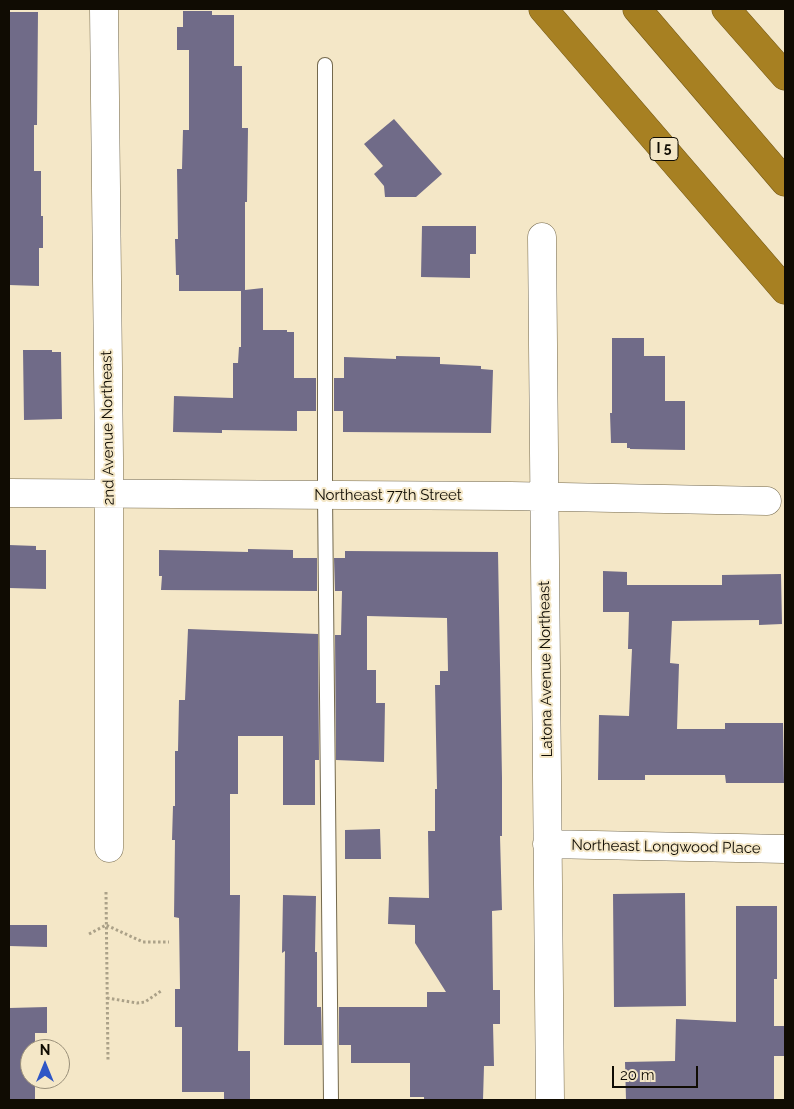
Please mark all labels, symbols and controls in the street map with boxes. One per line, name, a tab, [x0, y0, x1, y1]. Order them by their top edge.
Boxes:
road number: I 5	[650, 138, 678, 160]
street label: 2nd Avenue Northeast	[98, 350, 118, 506]
street label: Northeast 77th Street	[314, 486, 462, 504]
street label: Latona Avenue Northeast	[535, 581, 557, 757]
street label: Northeast Longwood Place	[571, 836, 761, 858]
north arrow	[20, 1039, 70, 1089]
text: N	[40, 1042, 50, 1058]
scale bar	[614, 1056, 700, 1088]
text: 20 m	[620, 1066, 655, 1084]

